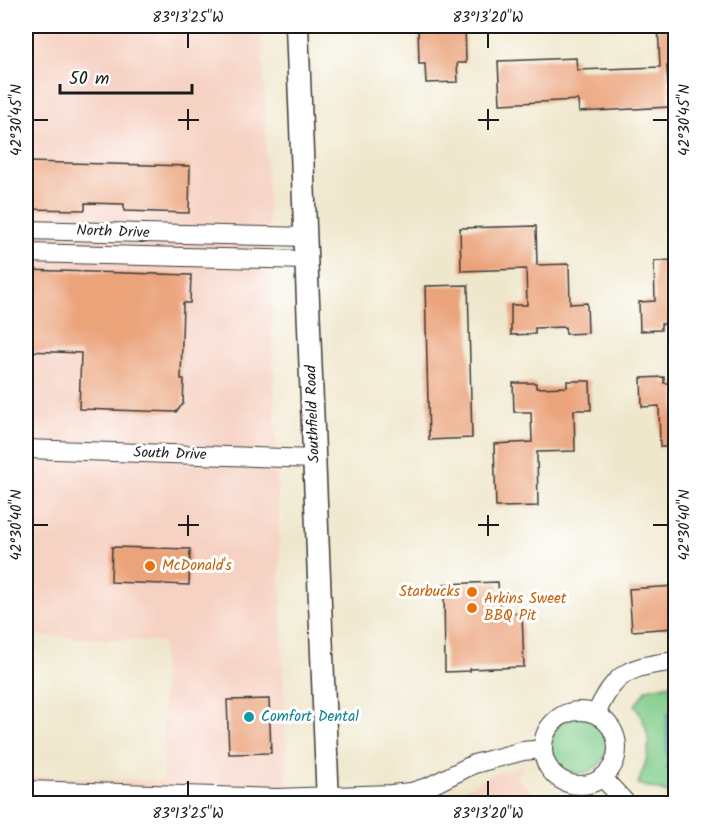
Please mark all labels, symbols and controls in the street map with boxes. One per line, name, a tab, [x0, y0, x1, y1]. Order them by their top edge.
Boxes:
text: 83°13'25"W	[152, 6, 224, 30]
text: 83°13'20"W	[452, 6, 524, 30]
scale bar	[60, 57, 192, 95]
text: 50 m	[69, 65, 109, 94]
text: 42°30'45"N	[5, 84, 29, 156]
text: 42°30'45"N	[673, 84, 697, 156]
street label: North Drive	[76, 219, 150, 245]
street label: Southfield Road	[299, 364, 327, 463]
street label: South Drive	[133, 441, 207, 467]
text: 42°30'40"N	[5, 489, 29, 561]
text: 42°30'40"N	[673, 489, 697, 561]
place label: McDonald's	[162, 554, 232, 578]
marker: McDonald's	[143, 559, 157, 573]
place label: Starbucks	[399, 580, 461, 604]
marker: Starbucks	[465, 585, 479, 599]
place label: Arkins Sweet BBQ Pit	[484, 587, 567, 628]
marker: Arkins Sweet BBQ Pit	[465, 601, 479, 615]
place label: Comfort Dental	[261, 705, 359, 729]
marker: Comfort Dental	[242, 710, 256, 724]
text: 83°13'25"W	[152, 802, 224, 826]
text: 83°13'20"W	[452, 802, 524, 826]

